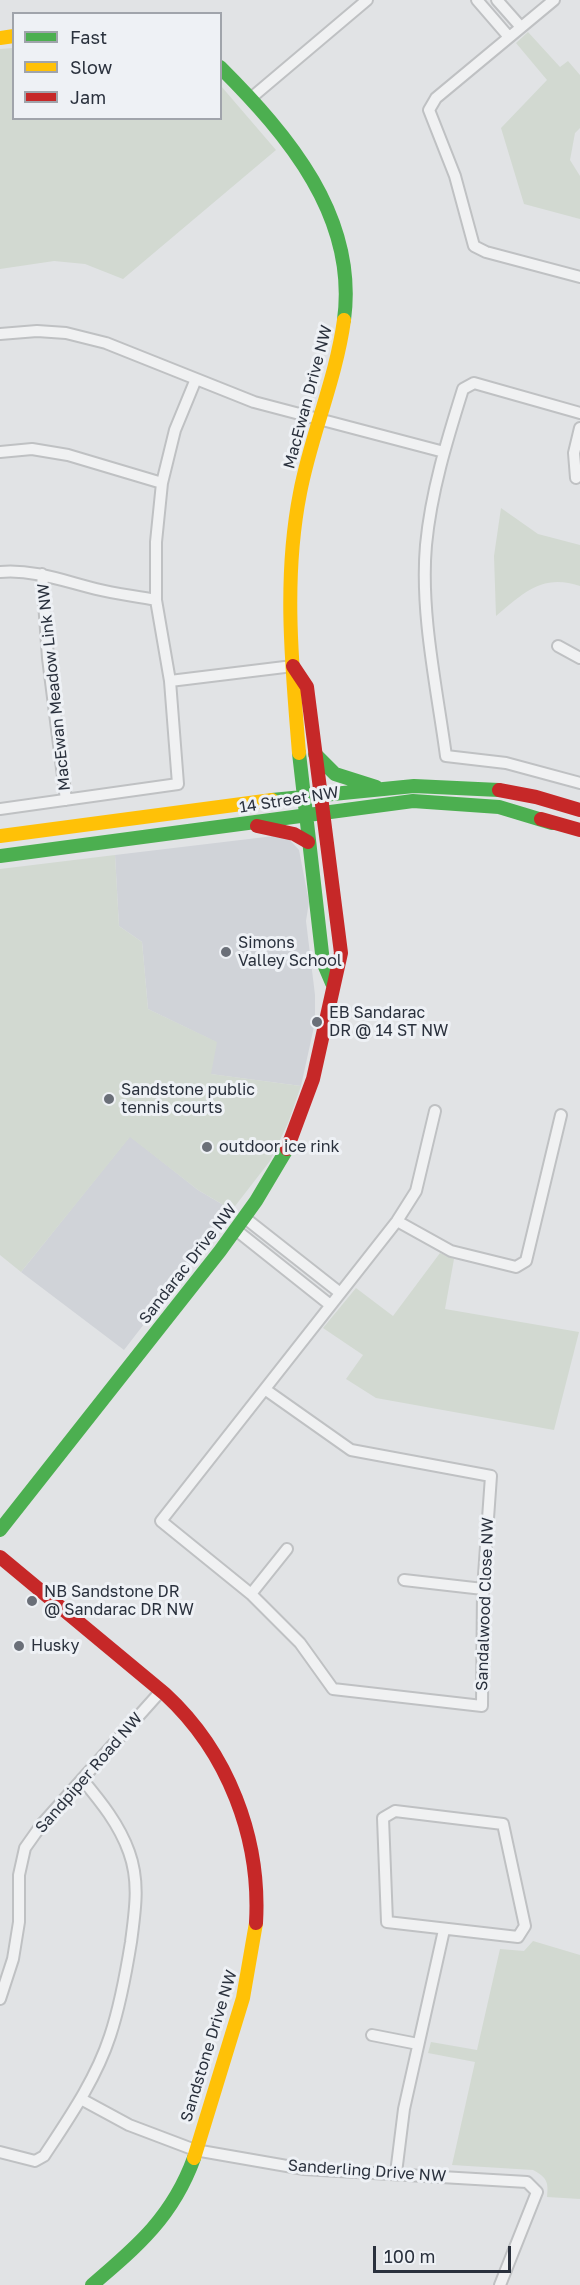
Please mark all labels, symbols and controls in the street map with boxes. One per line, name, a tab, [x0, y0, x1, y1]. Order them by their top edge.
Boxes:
legend	[12, 12, 222, 120]
text: Fast	[70, 26, 107, 48]
text: Slow	[70, 56, 112, 78]
text: Jam	[70, 86, 106, 108]
street label: MacEwan Drive NW	[280, 323, 336, 471]
street label: MacEwan Meadow Link NW	[34, 582, 74, 792]
street label: 14 Street NW	[238, 783, 340, 817]
place label: Simons Valley School	[238, 933, 342, 971]
marker: Simons Valley School	[219, 945, 233, 959]
place label: EB Sandarac DR @ 14 ST NW	[329, 1003, 448, 1041]
marker: EB Sandarac DR @ 14 ST NW	[310, 1015, 324, 1029]
place label: Sandstone public tennis courts	[121, 1080, 255, 1118]
marker: Sandstone public tennis courts	[102, 1092, 116, 1106]
place label: outdoor ice rink	[219, 1137, 340, 1157]
marker: outdoor ice rink	[200, 1140, 214, 1154]
street label: Sandarac Drive NW	[135, 1200, 241, 1328]
street label: Sandalwood Close NW	[472, 1517, 498, 1691]
place label: NB Sandstone DR @ Sandarac DR NW	[44, 1582, 194, 1620]
marker: NB Sandstone DR @ Sandarac DR NW	[25, 1594, 39, 1608]
place label: Husky	[31, 1636, 79, 1656]
marker: Husky	[12, 1639, 26, 1653]
street label: Sandpiper Road NW	[32, 1709, 146, 1837]
street label: Sandstone Drive NW	[177, 1968, 241, 2124]
street label: Sanderling Drive NW	[287, 2156, 447, 2186]
scale bar	[376, 2234, 514, 2272]
text: 100 m	[384, 2245, 435, 2267]

